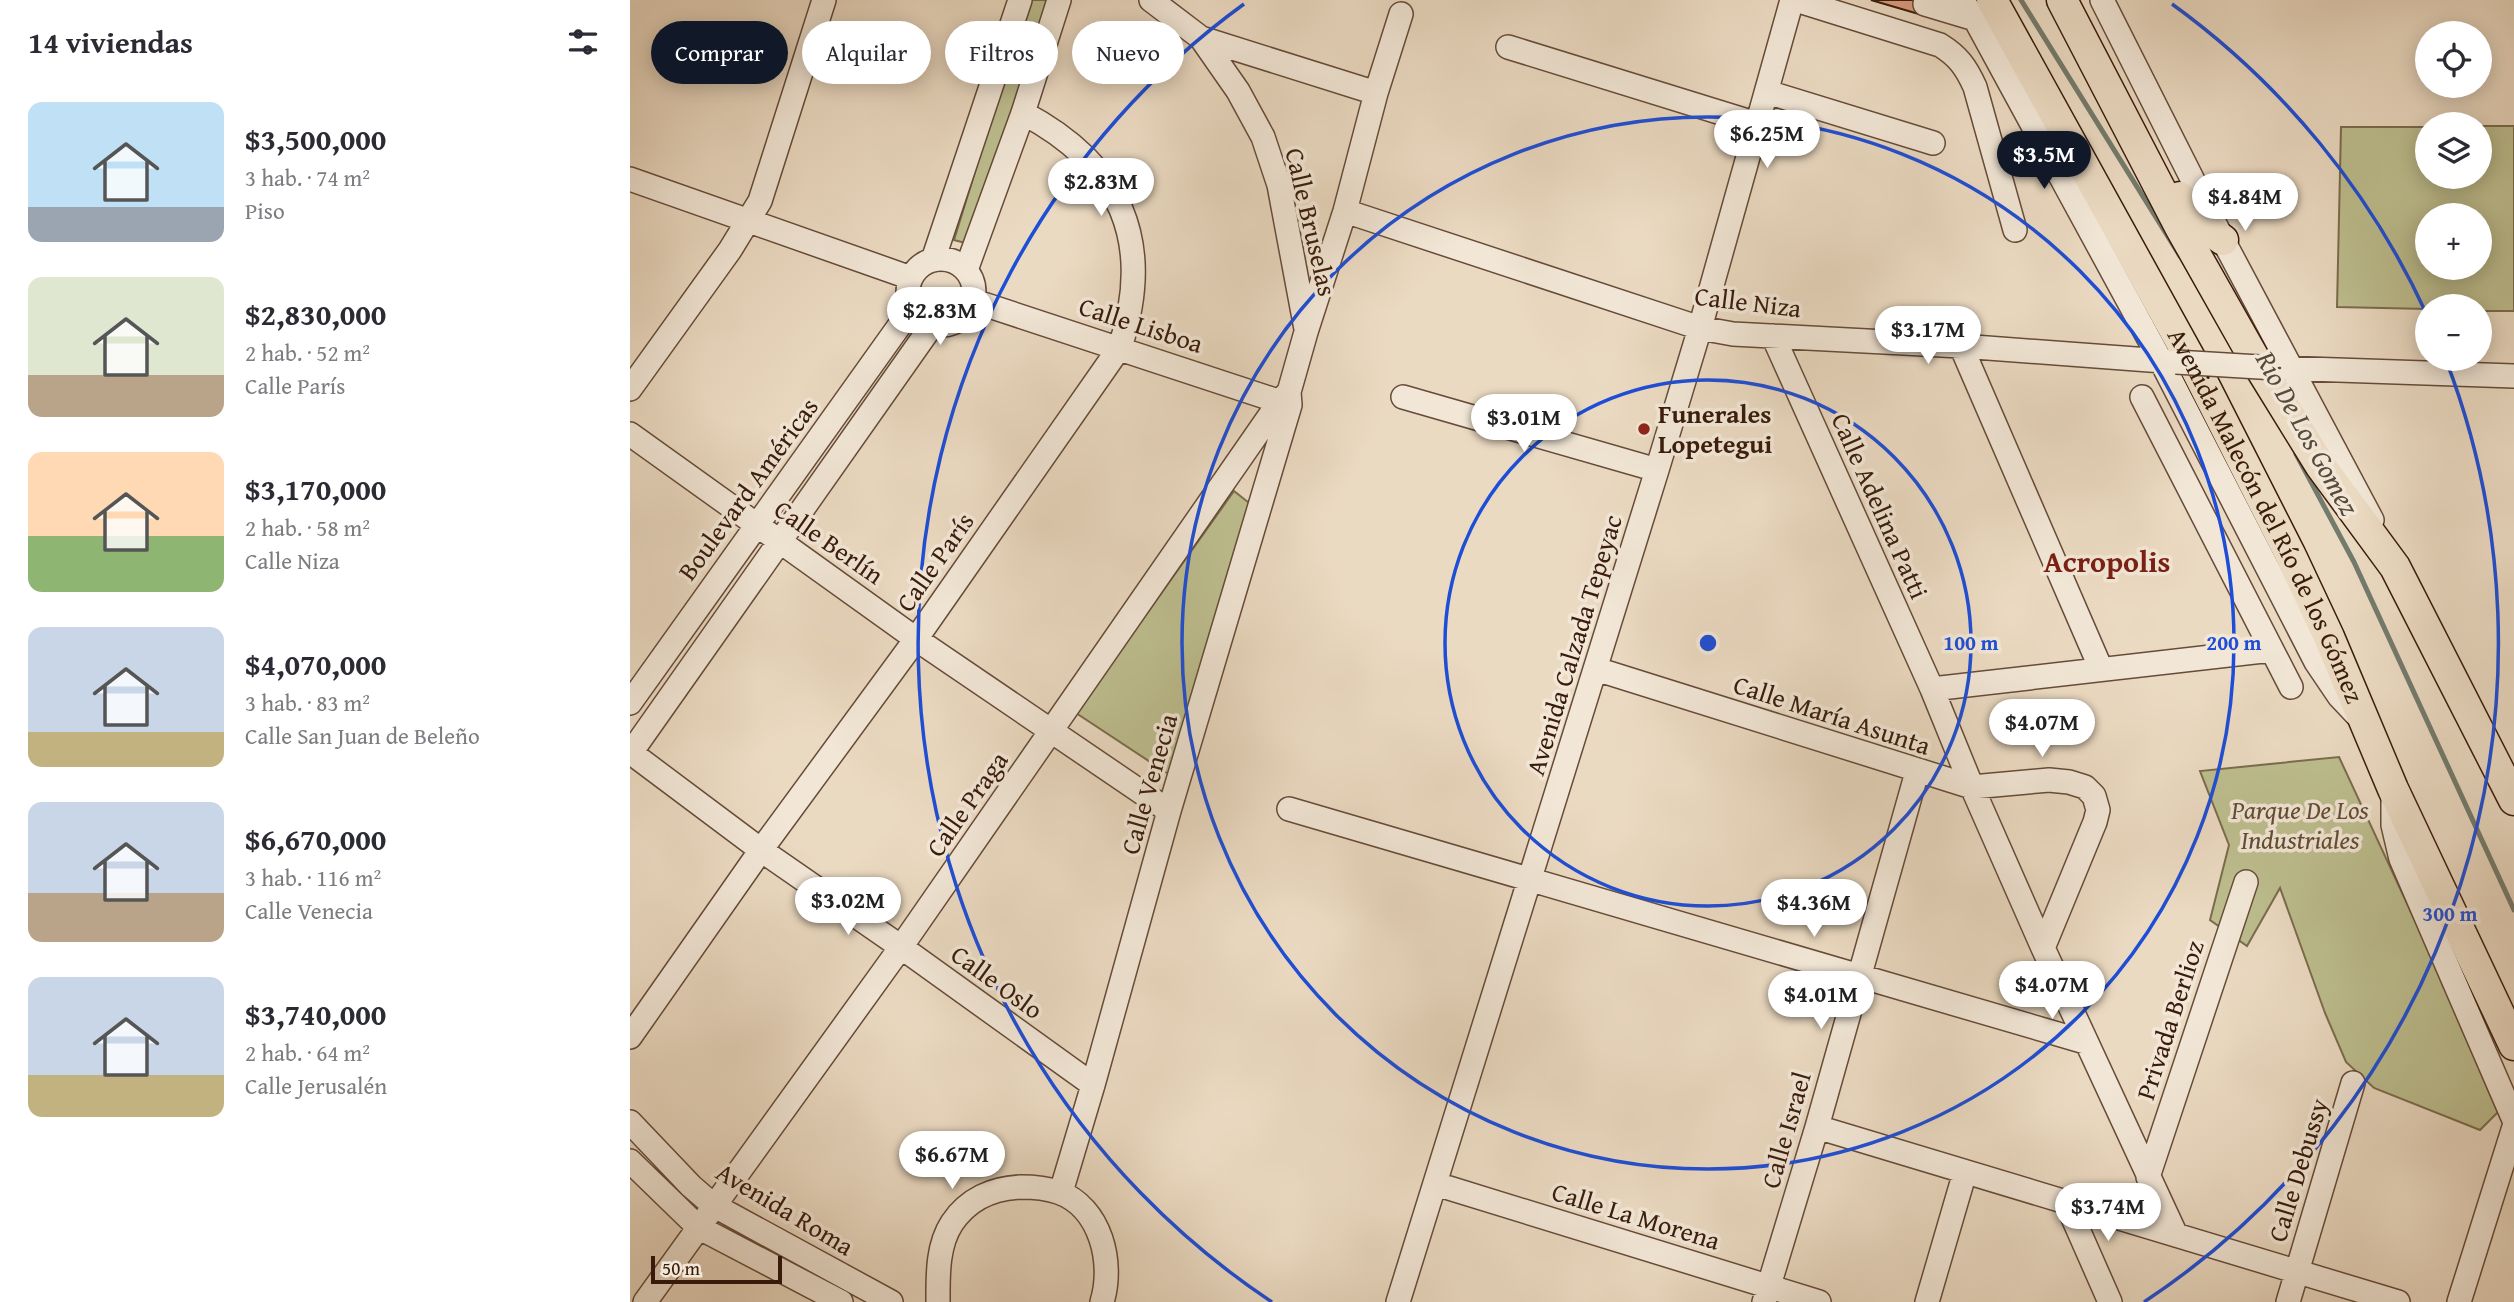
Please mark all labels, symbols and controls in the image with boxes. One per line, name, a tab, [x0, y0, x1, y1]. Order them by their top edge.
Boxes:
text: 14 viviendas	[28, 20, 193, 64]
chip: Comprar	[651, 21, 788, 84]
chip: Alquilar	[802, 21, 931, 84]
chip: Filtros	[945, 21, 1058, 84]
chip: Nuevo	[1072, 21, 1184, 84]
map controls	[2415, 21, 2492, 371]
button: locate	[2415, 21, 2492, 98]
icon: filters	[564, 23, 602, 61]
pin: $6.25M	[1710, 110, 1824, 170]
button: layers	[2415, 112, 2492, 189]
text: $6.25M	[1730, 116, 1804, 149]
text: $3,500,000	[245, 117, 386, 161]
icon: home	[84, 130, 168, 214]
pin: $3.5M	[1995, 132, 2093, 191]
text: $3.5M	[2013, 137, 2075, 170]
street label: Calle Bruselas	[1276, 144, 1347, 300]
pin: $2.83M	[1044, 158, 1158, 218]
text: 3 hab. · 74 m²	[245, 161, 370, 194]
text: $2.83M	[1064, 164, 1138, 197]
pin: $4.84M	[2188, 174, 2302, 233]
text: $4.84M	[2208, 179, 2282, 212]
text: Piso	[245, 194, 285, 227]
button: +	[2415, 203, 2492, 280]
street label: Calle Niza	[1693, 276, 1804, 327]
street label: Calle Lisboa	[1074, 286, 1209, 363]
pin: $2.83M	[883, 288, 997, 347]
text: $2,830,000	[245, 292, 386, 336]
text: $2.83M	[903, 293, 977, 326]
button: −	[2415, 294, 2492, 371]
icon: home	[84, 305, 168, 389]
pin: $3.17M	[1871, 306, 1985, 366]
text: $3.17M	[1891, 312, 1965, 345]
street label: Avenida Malecón del Río de los Gómez	[2158, 320, 2375, 709]
text: 2 hab. · 52 m²	[245, 336, 370, 369]
water label: Rio De Los Gomez	[2246, 342, 2371, 523]
text: Calle París	[245, 369, 345, 402]
street label: Boulevard Américas	[668, 389, 827, 588]
pin: $3.01M	[1467, 394, 1581, 454]
place label: Funerales Lopetegui	[1658, 394, 1772, 463]
text: $3.01M	[1487, 400, 1561, 433]
street label: Calle Adelina Patti	[1822, 407, 1939, 605]
marker: Funerales Lopetegui	[1636, 421, 1652, 437]
text: $3,170,000	[245, 467, 386, 511]
icon: home	[84, 480, 168, 564]
street label: Calle Berlín	[767, 490, 892, 594]
street label: Calle París	[886, 504, 983, 619]
street label: Avenida Calzada Tepeyac	[1515, 510, 1632, 780]
text: 2 hab. · 58 m²	[245, 511, 370, 544]
district label: Acropolis	[2044, 539, 2170, 583]
text: Calle Niza	[245, 544, 340, 577]
text: 100 m	[1943, 627, 1999, 658]
text: 200 m	[2206, 627, 2262, 658]
centre of rings	[1696, 631, 1720, 655]
text: $4,070,000	[245, 642, 386, 686]
icon: home	[84, 655, 168, 739]
street label: Calle María Asunta	[1729, 664, 1936, 765]
text: 3 hab. · 83 m²	[245, 686, 370, 719]
pin: $4.07M	[1985, 700, 2099, 759]
text: $4.07M	[2005, 705, 2079, 738]
street label: Calle Venecia	[1110, 708, 1187, 859]
text: Calle San Juan de Beleño	[245, 719, 480, 752]
street label: Calle Praga	[916, 742, 1018, 864]
park label: Parque De Los Industriales	[2230, 790, 2369, 859]
text: $6,670,000	[245, 817, 386, 861]
icon: home	[84, 830, 168, 914]
text: 3 hab. · 116 m²	[245, 861, 381, 894]
pin: $3.02M	[791, 878, 905, 937]
pin: $4.36M	[1757, 880, 1871, 939]
text: $3.02M	[811, 883, 885, 916]
text: $4.36M	[1777, 885, 1851, 918]
text: Calle Venecia	[245, 894, 373, 927]
text: 300 m	[2422, 898, 2478, 929]
street label: Calle Oslo	[943, 935, 1051, 1028]
street label: Privada Berlioz	[2125, 935, 2214, 1105]
pin: $4.07M	[1995, 962, 2109, 1021]
text: $4.07M	[2015, 967, 2089, 1000]
pin: $4.01M	[1764, 972, 1878, 1031]
text: $4.01M	[1784, 977, 1858, 1010]
text: $3,740,000	[245, 992, 386, 1036]
icon: home	[84, 1005, 168, 1089]
text: 2 hab. · 64 m²	[245, 1036, 370, 1069]
street label: Calle Israel	[1750, 1067, 1821, 1193]
text: Calle Jerusalén	[245, 1069, 387, 1102]
street label: Calle Debussy	[2257, 1093, 2338, 1246]
pin: $6.67M	[895, 1132, 1009, 1191]
text: $6.67M	[915, 1137, 989, 1170]
street label: Avenida Roma	[709, 1152, 862, 1265]
street label: Calle La Morena	[1547, 1171, 1726, 1260]
pin: $3.74M	[2051, 1184, 2165, 1243]
text: $3.74M	[2071, 1189, 2145, 1222]
scale bar	[651, 1253, 782, 1285]
text: 50 m	[662, 1254, 700, 1282]

